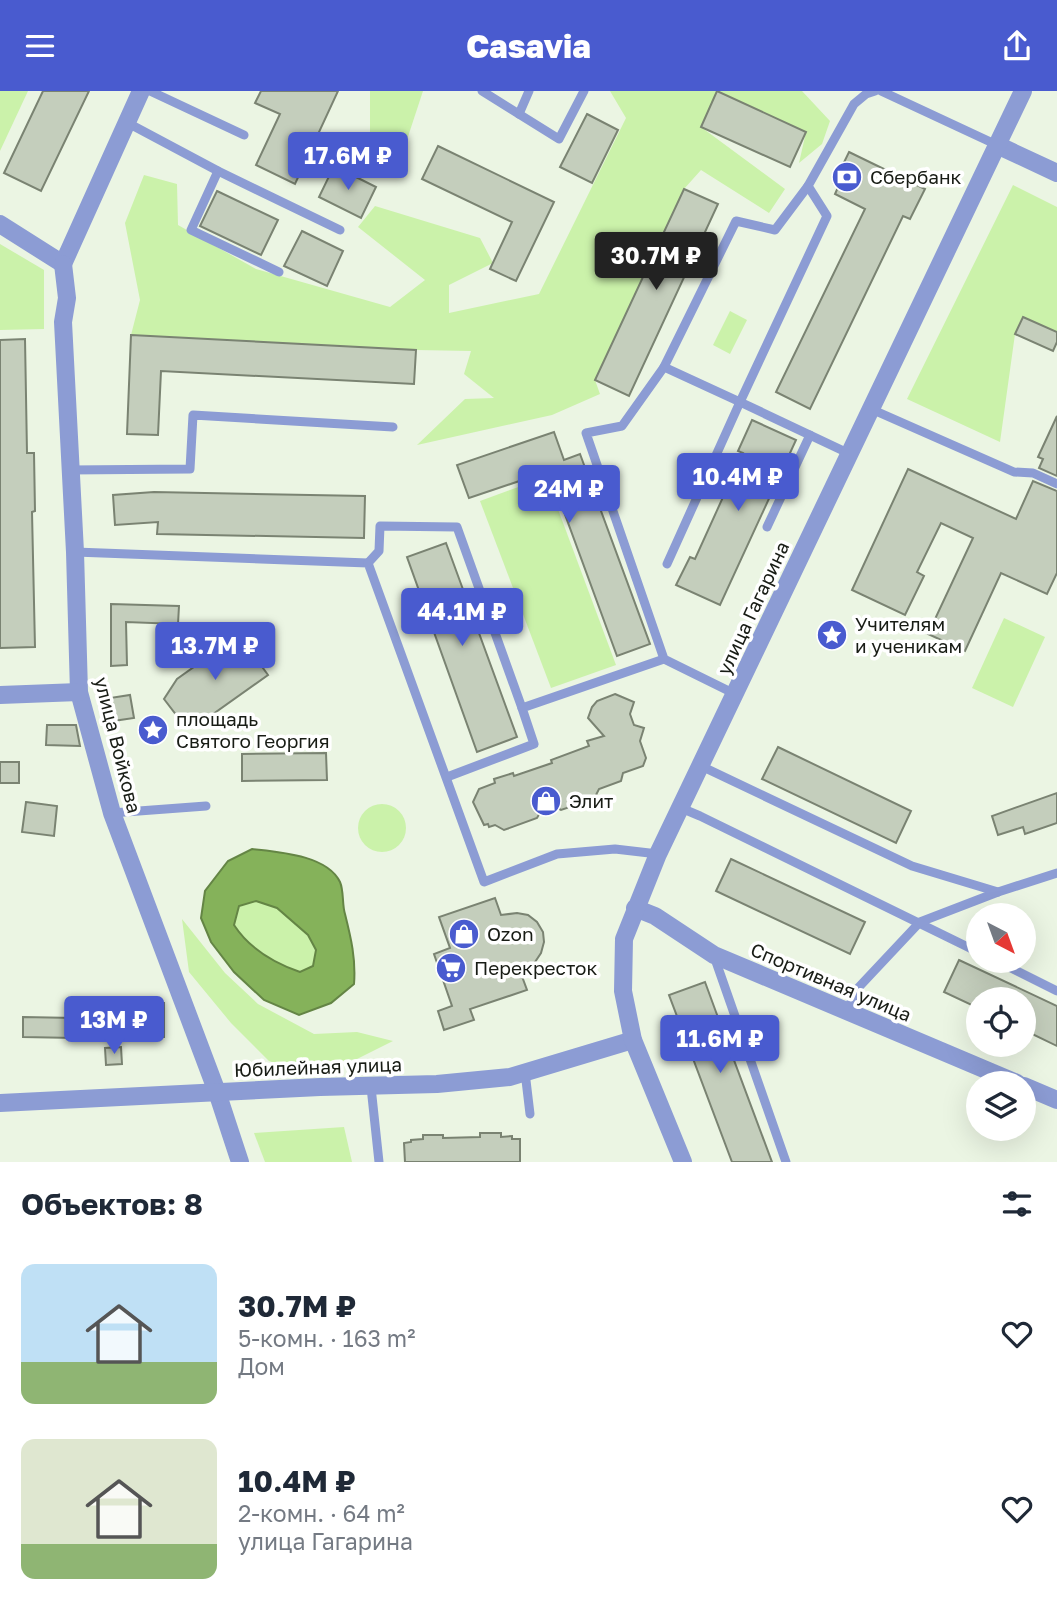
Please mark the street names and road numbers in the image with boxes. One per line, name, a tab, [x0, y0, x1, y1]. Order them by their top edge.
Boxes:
street label: улица Гагарина	[712, 537, 794, 678]
street label: улица Войкова	[90, 674, 147, 815]
street label: Спортивная улица	[747, 937, 915, 1026]
street label: Юбилейная улица	[234, 1052, 402, 1081]

